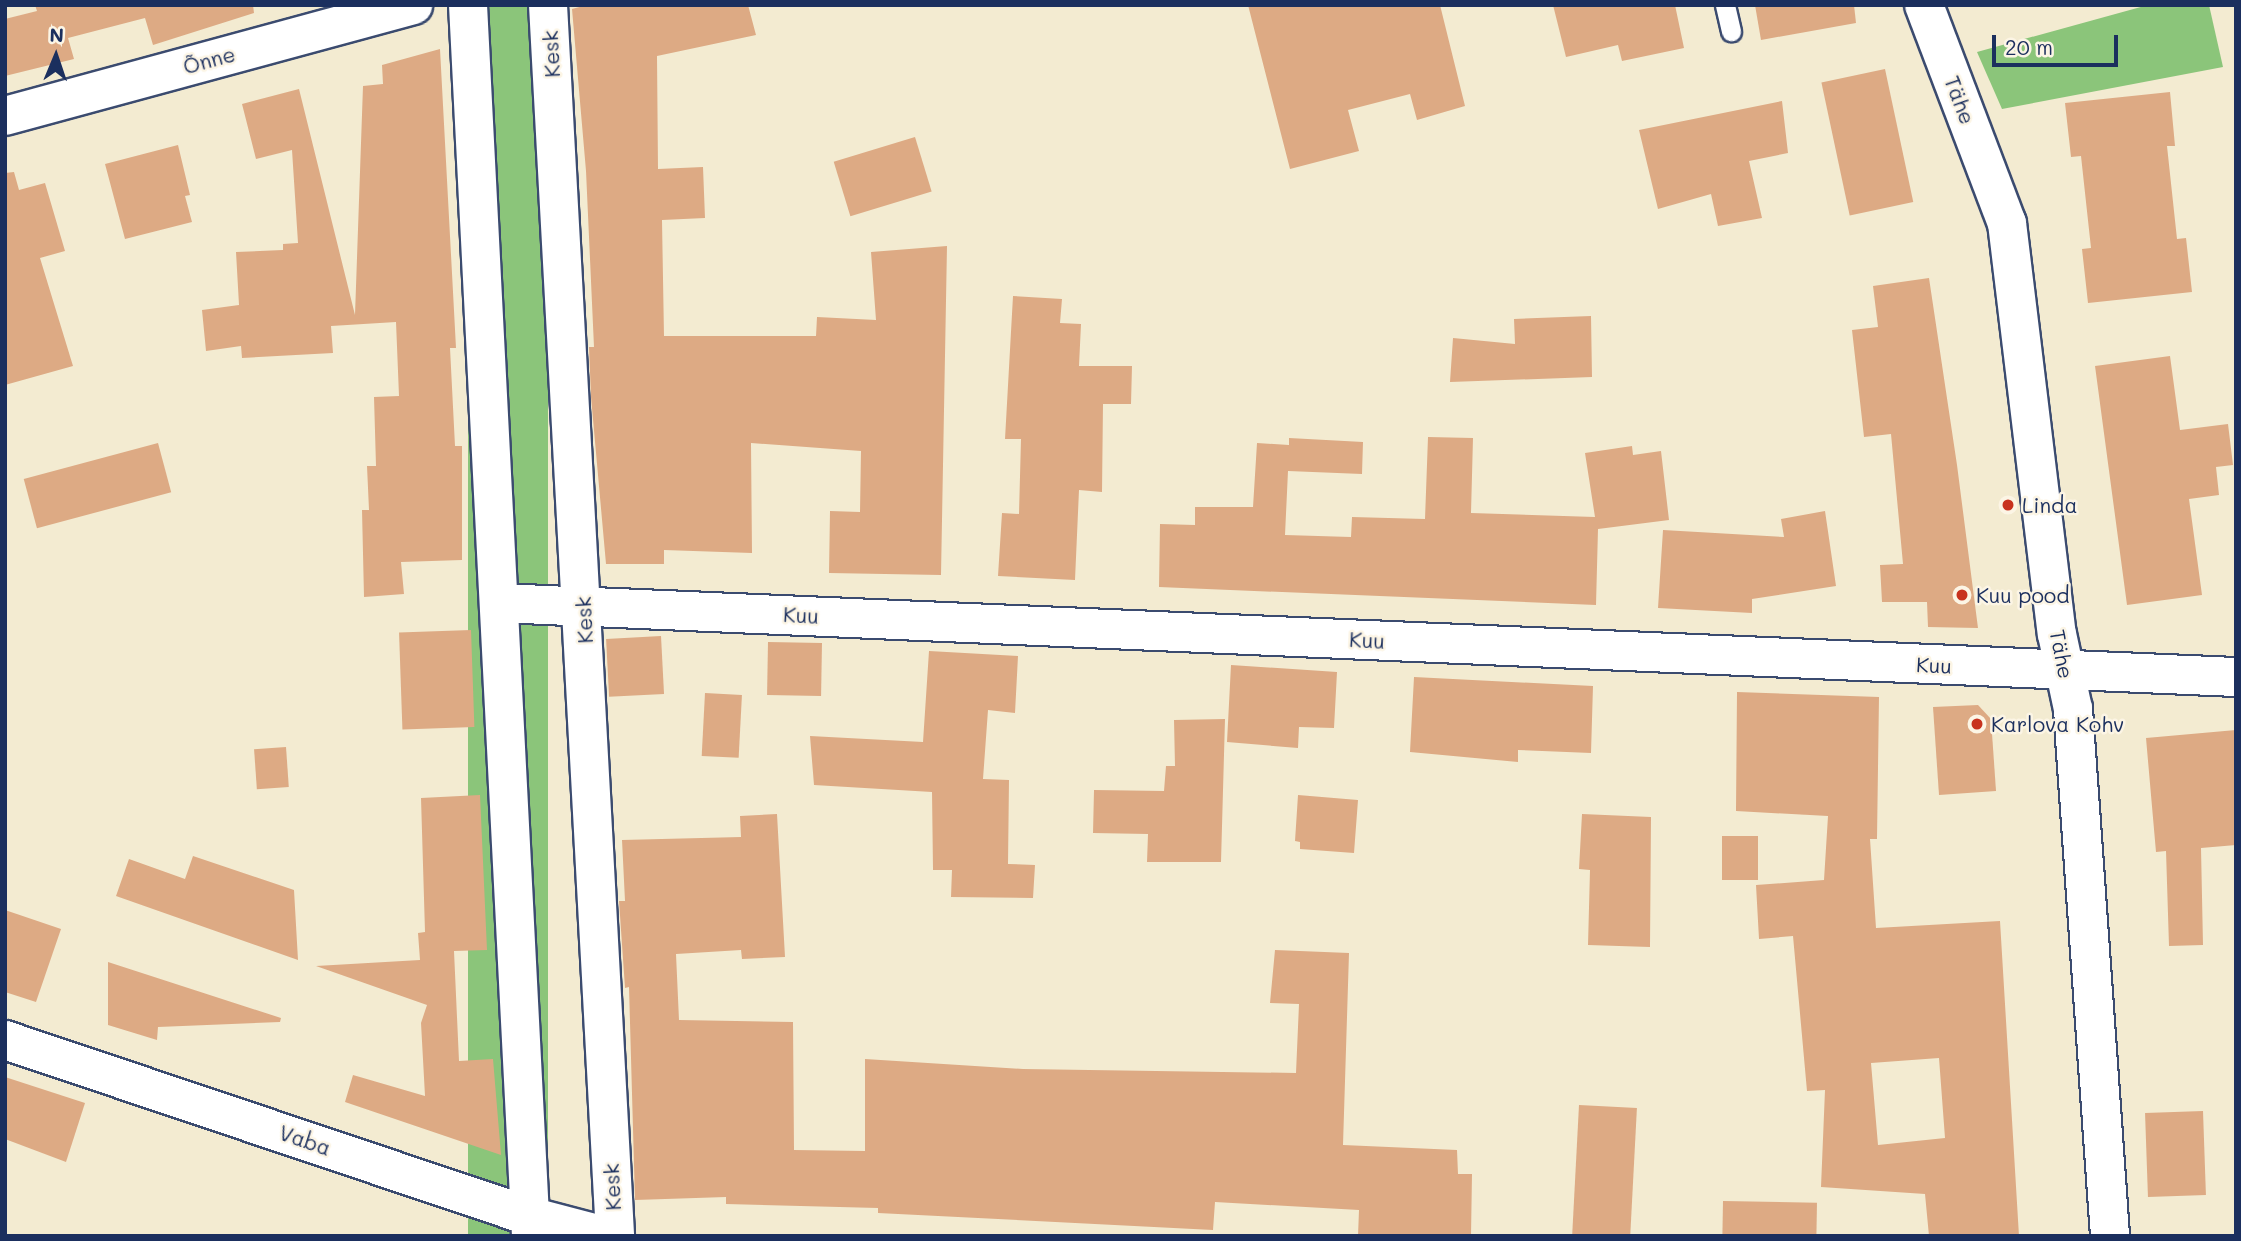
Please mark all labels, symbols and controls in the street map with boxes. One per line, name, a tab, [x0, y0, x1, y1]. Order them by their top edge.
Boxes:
north arrow	[21, 21, 91, 91]
scale bar	[1996, 21, 2122, 65]
text: N	[49, 22, 64, 47]
street label: Kesk	[537, 30, 565, 78]
text: 20 m	[2005, 33, 2053, 60]
street label: Õnne	[180, 41, 238, 79]
street label: Tähe	[1939, 72, 1981, 128]
place label: Linda	[2022, 492, 2078, 518]
marker: Linda	[2000, 497, 2016, 513]
place label: Kuu pood	[1976, 582, 2070, 608]
marker: Kuu pood	[1954, 587, 1970, 603]
street label: Kesk	[570, 596, 598, 644]
street label: Kuu	[783, 601, 819, 629]
street label: Kuu	[1349, 626, 1385, 654]
street label: Tähe	[2045, 627, 2079, 681]
street label: Kuu	[1916, 651, 1952, 679]
place label: Karlova Kohv	[1991, 711, 2124, 737]
marker: Karlova Kohv	[1969, 716, 1985, 732]
street label: Vaba	[276, 1119, 334, 1161]
street label: Kesk	[598, 1163, 626, 1211]

